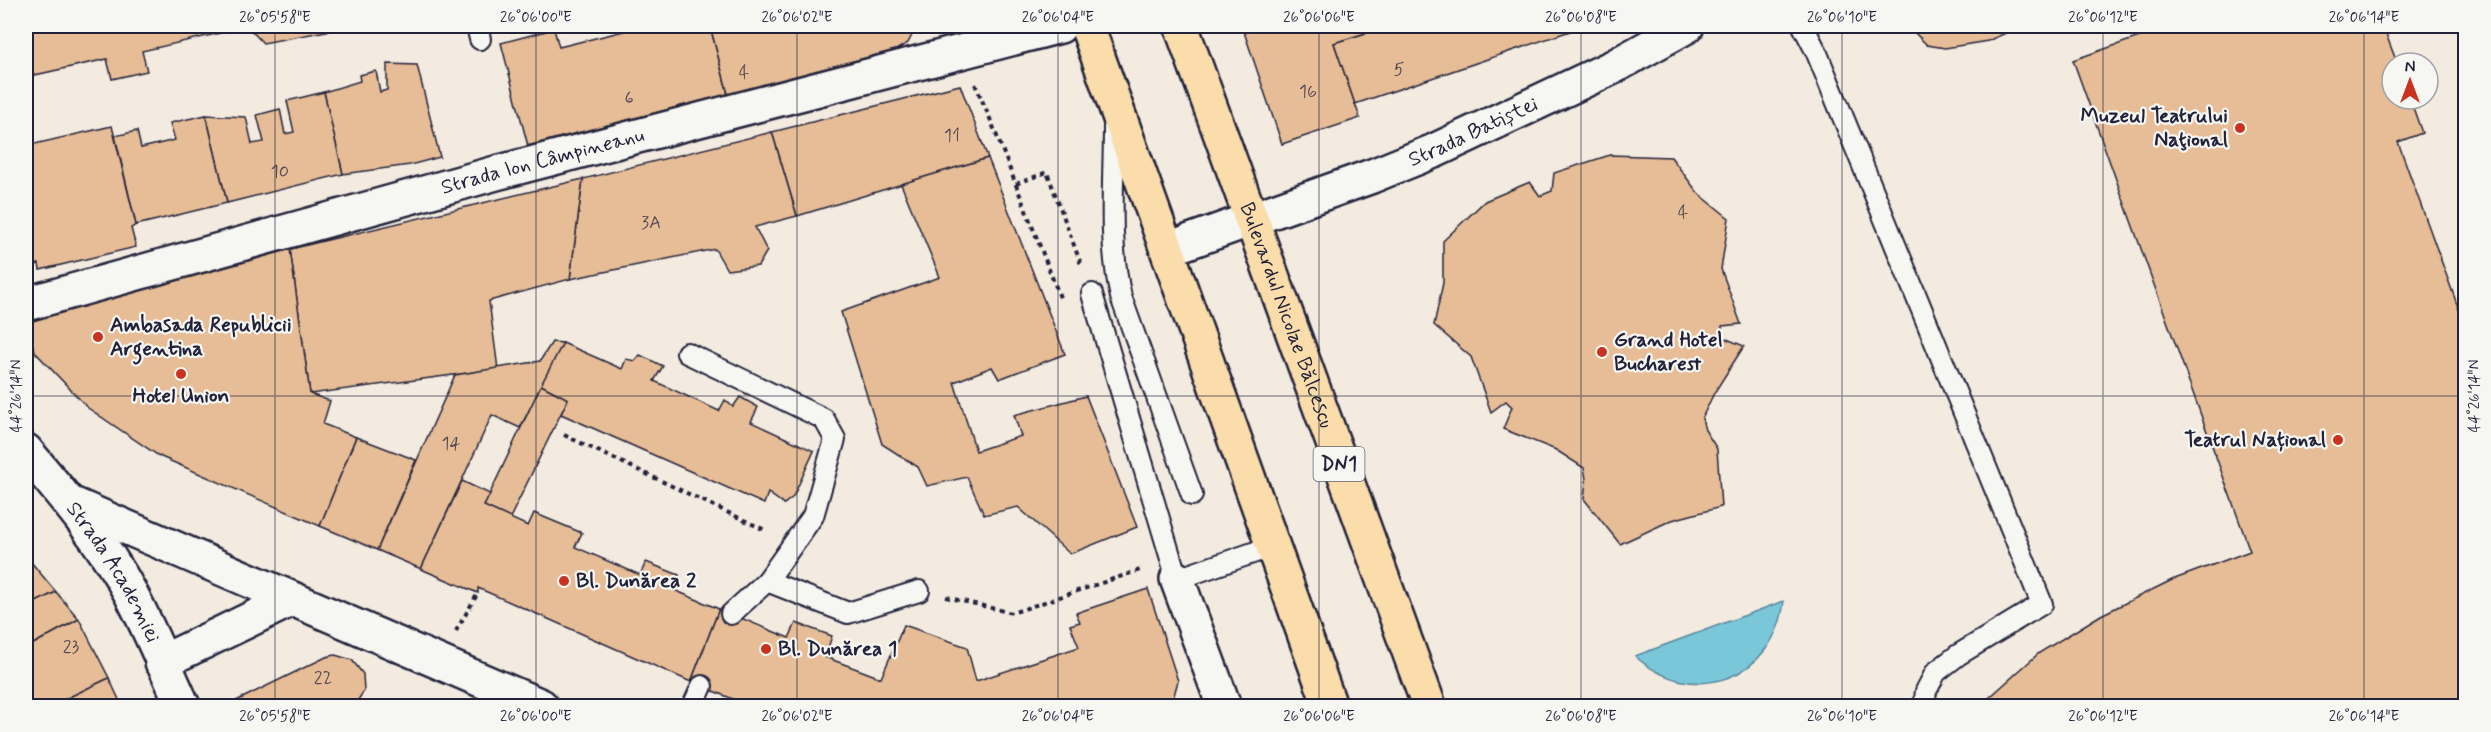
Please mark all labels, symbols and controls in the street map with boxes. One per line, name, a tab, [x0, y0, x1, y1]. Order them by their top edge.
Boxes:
text: 26°05'58"E	[239, 8, 311, 28]
text: 26°06'00"E	[500, 8, 572, 28]
text: 26°06'02"E	[761, 8, 833, 28]
text: 26°06'04"E	[1022, 8, 1094, 28]
text: 26°06'06"E	[1283, 8, 1355, 28]
text: 26°06'08"E	[1545, 8, 1617, 28]
text: 26°06'10"E	[1807, 8, 1877, 28]
text: 26°06'12"E	[2068, 8, 2138, 28]
text: 26°06'14"E	[2329, 8, 2400, 28]
north arrow	[2380, 51, 2440, 111]
text: N	[2405, 57, 2415, 78]
house number: 5	[1394, 58, 1405, 82]
house number: 4	[739, 61, 749, 85]
house number: 16	[1299, 80, 1317, 104]
house number: 6	[624, 86, 634, 110]
street label: Strada Batiștei	[1404, 90, 1543, 174]
place label: Muzeul Teatrului Naţional	[2081, 102, 2228, 154]
street label: Strada Ion Câmpineanu	[438, 121, 647, 202]
marker: Muzeul Teatrului Naţional	[2233, 121, 2247, 135]
house number: 11	[944, 124, 960, 148]
house number: 10	[271, 160, 289, 184]
street label: Bulevardul Nicolae Bălcescu	[1233, 199, 1340, 432]
house number: 4	[1678, 201, 1688, 225]
house number: 3A	[641, 211, 661, 235]
place label: Ambasada Republicii Argentina	[110, 311, 292, 365]
place label: Grand Hotel Bucharest	[1614, 326, 1723, 378]
marker: Ambasada Republicii Argentina	[91, 330, 105, 344]
marker: Grand Hotel Bucharest	[1595, 345, 1609, 359]
text: 44°26'14"N	[7, 359, 27, 433]
text: 44°26'14"N	[2465, 359, 2485, 433]
marker: Hotel Union	[174, 367, 188, 381]
place label: Hotel Union	[133, 382, 229, 410]
place label: Teatrul Național	[2184, 426, 2326, 454]
house number: 14	[442, 432, 461, 456]
marker: Teatrul Național	[2331, 433, 2345, 447]
road number: DN1	[1314, 447, 1364, 481]
street label: Strada Academiei	[59, 496, 167, 647]
place label: Bl. Dunărea 2	[576, 567, 697, 595]
marker: Bl. Dunărea 2	[557, 574, 571, 588]
house number: 23	[63, 635, 80, 659]
place label: Bl. Dunărea 1	[778, 635, 897, 663]
marker: Bl. Dunărea 1	[759, 642, 773, 656]
house number: 22	[314, 666, 332, 690]
text: 26°05'58"E	[239, 707, 311, 727]
text: 26°06'00"E	[500, 707, 572, 727]
text: 26°06'02"E	[761, 707, 833, 727]
text: 26°06'04"E	[1022, 707, 1094, 727]
text: 26°06'06"E	[1283, 707, 1355, 727]
text: 26°06'08"E	[1545, 707, 1617, 727]
text: 26°06'10"E	[1807, 707, 1877, 727]
text: 26°06'12"E	[2068, 707, 2138, 727]
text: 26°06'14"E	[2329, 707, 2400, 727]

